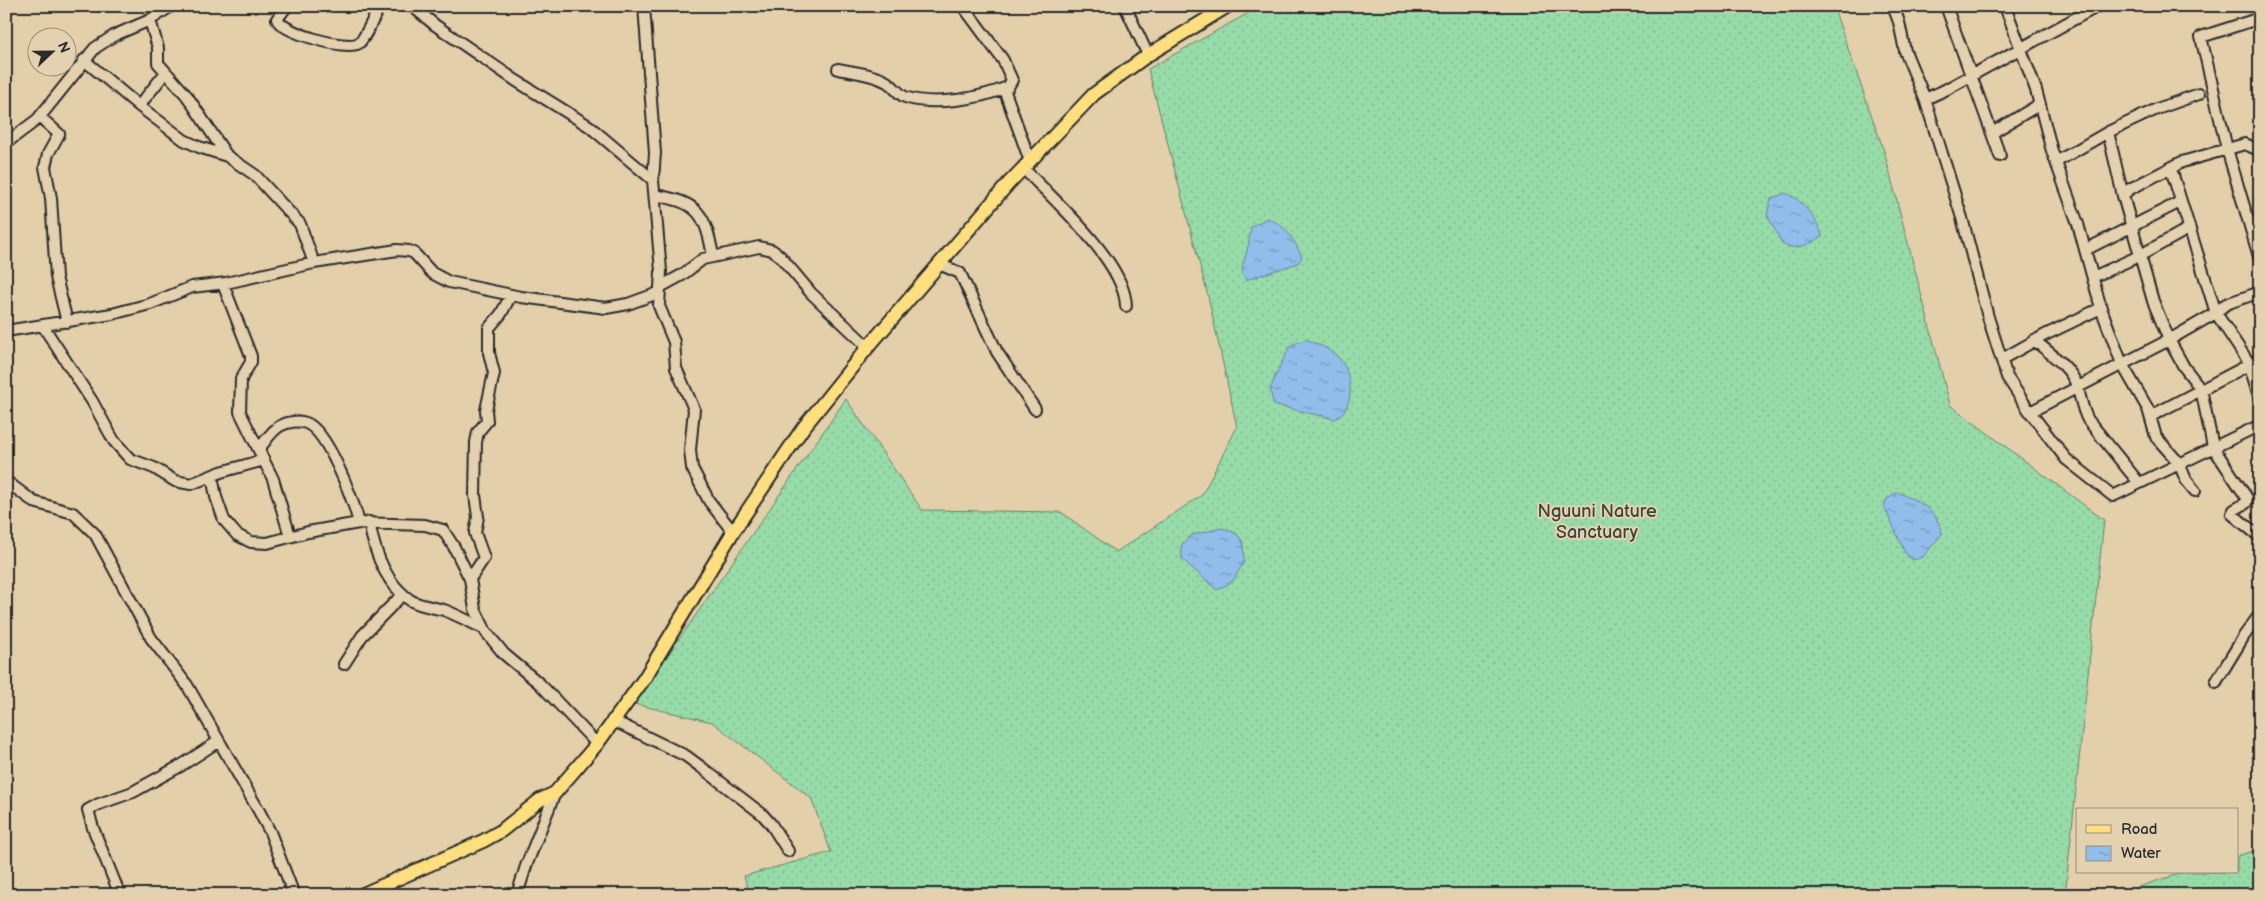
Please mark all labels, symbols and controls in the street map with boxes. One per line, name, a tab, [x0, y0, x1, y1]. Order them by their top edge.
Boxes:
north arrow	[28, 28, 78, 78]
text: N	[54, 39, 73, 55]
park label: Nguuni Nature Sanctuary	[1537, 501, 1657, 543]
legend	[2076, 808, 2238, 874]
text: Road	[2121, 820, 2157, 839]
text: Water	[2121, 844, 2161, 863]

